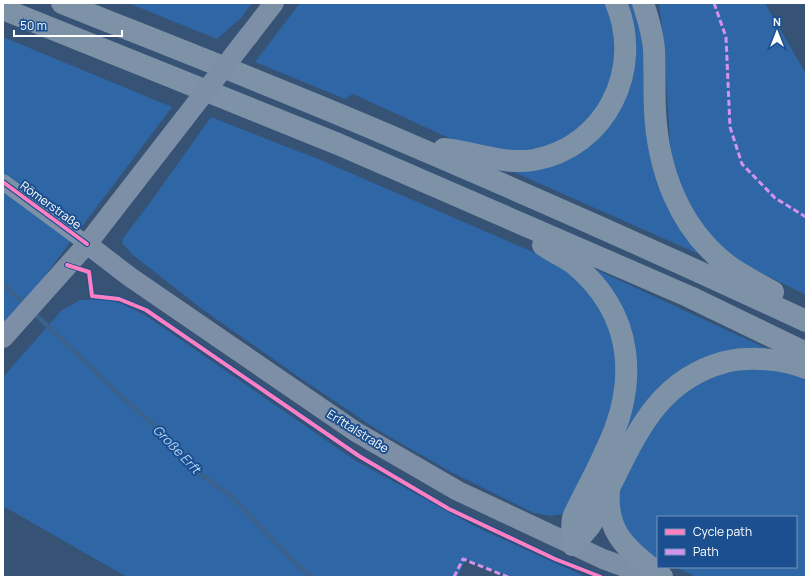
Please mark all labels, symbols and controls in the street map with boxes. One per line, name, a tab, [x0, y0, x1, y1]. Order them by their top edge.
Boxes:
scale bar	[14, 12, 122, 38]
north arrow	[757, 12, 797, 52]
text: N	[773, 14, 781, 29]
text: 50 m	[20, 17, 47, 34]
street label: Römerstraße	[17, 177, 85, 233]
street label: Erfttalstraße	[324, 405, 392, 457]
water label: Große Erft	[149, 421, 206, 479]
legend	[657, 516, 797, 568]
text: Cycle path	[693, 523, 752, 540]
text: Path	[693, 543, 719, 560]

